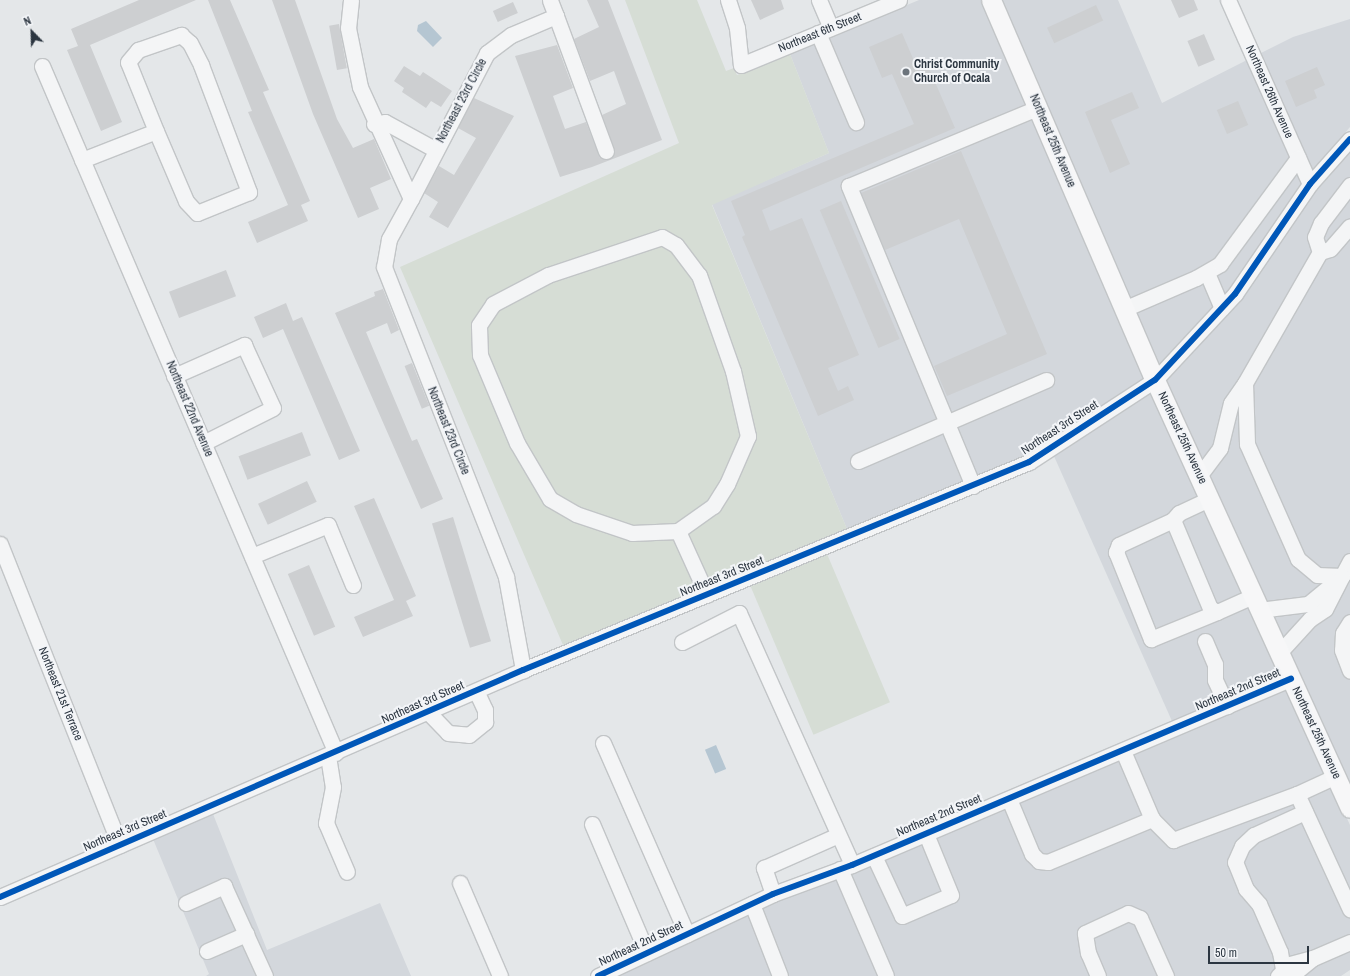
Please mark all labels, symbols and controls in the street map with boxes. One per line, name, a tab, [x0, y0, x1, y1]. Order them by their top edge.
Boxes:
street label: Northeast 6th Street	[776, 10, 864, 56]
north arrow	[12, 12, 52, 52]
text: N	[22, 13, 33, 29]
street label: Northeast 26th Avenue	[1242, 43, 1296, 141]
street label: Northeast 23rd Circle	[434, 56, 490, 146]
place label: Christ Community Church of Ocala	[914, 58, 999, 86]
marker: Christ Community Church of Ocala	[901, 67, 911, 77]
street label: Northeast 25th Avenue	[1026, 92, 1078, 190]
street label: Northeast 22nd Avenue	[162, 359, 216, 459]
street label: Northeast 23rd Circle	[424, 385, 472, 477]
street label: Northeast 25th Avenue	[1154, 389, 1210, 487]
street label: Northeast 3rd Street	[1019, 398, 1101, 458]
street label: Northeast 3rd Street	[678, 554, 766, 600]
street label: Northeast 21st Terrace	[35, 645, 85, 743]
street label: Northeast 2nd Street	[1193, 666, 1283, 714]
street label: Northeast 3rd Street	[380, 678, 466, 728]
street label: Northeast 25th Avenue	[1288, 684, 1344, 782]
street label: Northeast 2nd Street	[894, 792, 984, 840]
street label: Northeast 3rd Street	[81, 807, 169, 855]
street label: Northeast 2nd Street	[597, 918, 685, 970]
scale bar	[1210, 938, 1311, 964]
text: 50 m	[1215, 945, 1237, 961]

